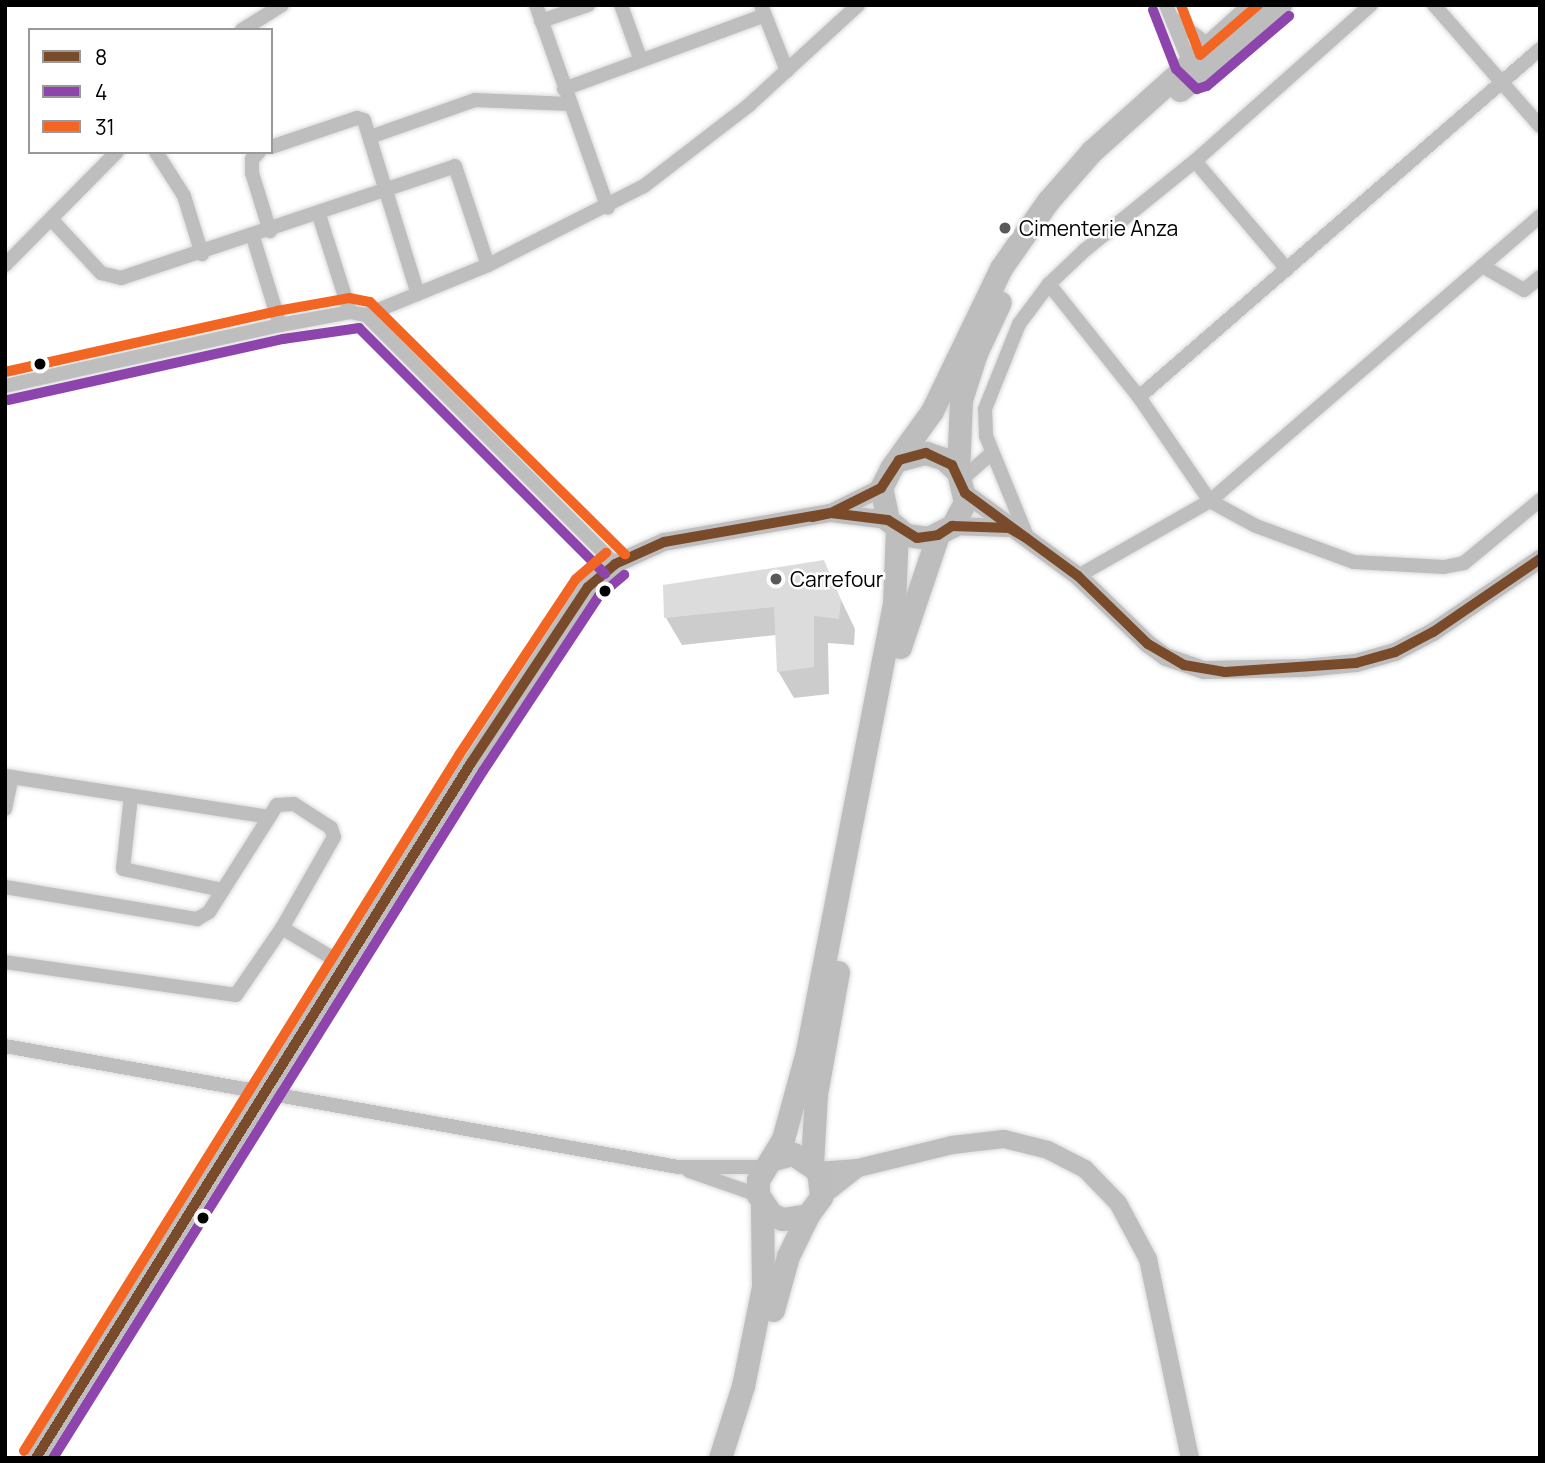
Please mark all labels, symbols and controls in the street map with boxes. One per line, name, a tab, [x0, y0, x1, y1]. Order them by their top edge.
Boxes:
legend	[28, 28, 273, 154]
text: 8	[95, 43, 107, 71]
text: 4	[95, 78, 107, 106]
text: 31	[95, 113, 115, 141]
place label: Cimenterie Anza	[1019, 215, 1178, 241]
marker: Cimenterie Anza	[997, 220, 1013, 236]
unlabelled marker	[33, 357, 47, 371]
place label: Carrefour	[790, 566, 883, 592]
marker: Carrefour	[768, 571, 784, 587]
unlabelled marker	[598, 584, 612, 598]
unlabelled marker	[196, 1211, 210, 1225]

